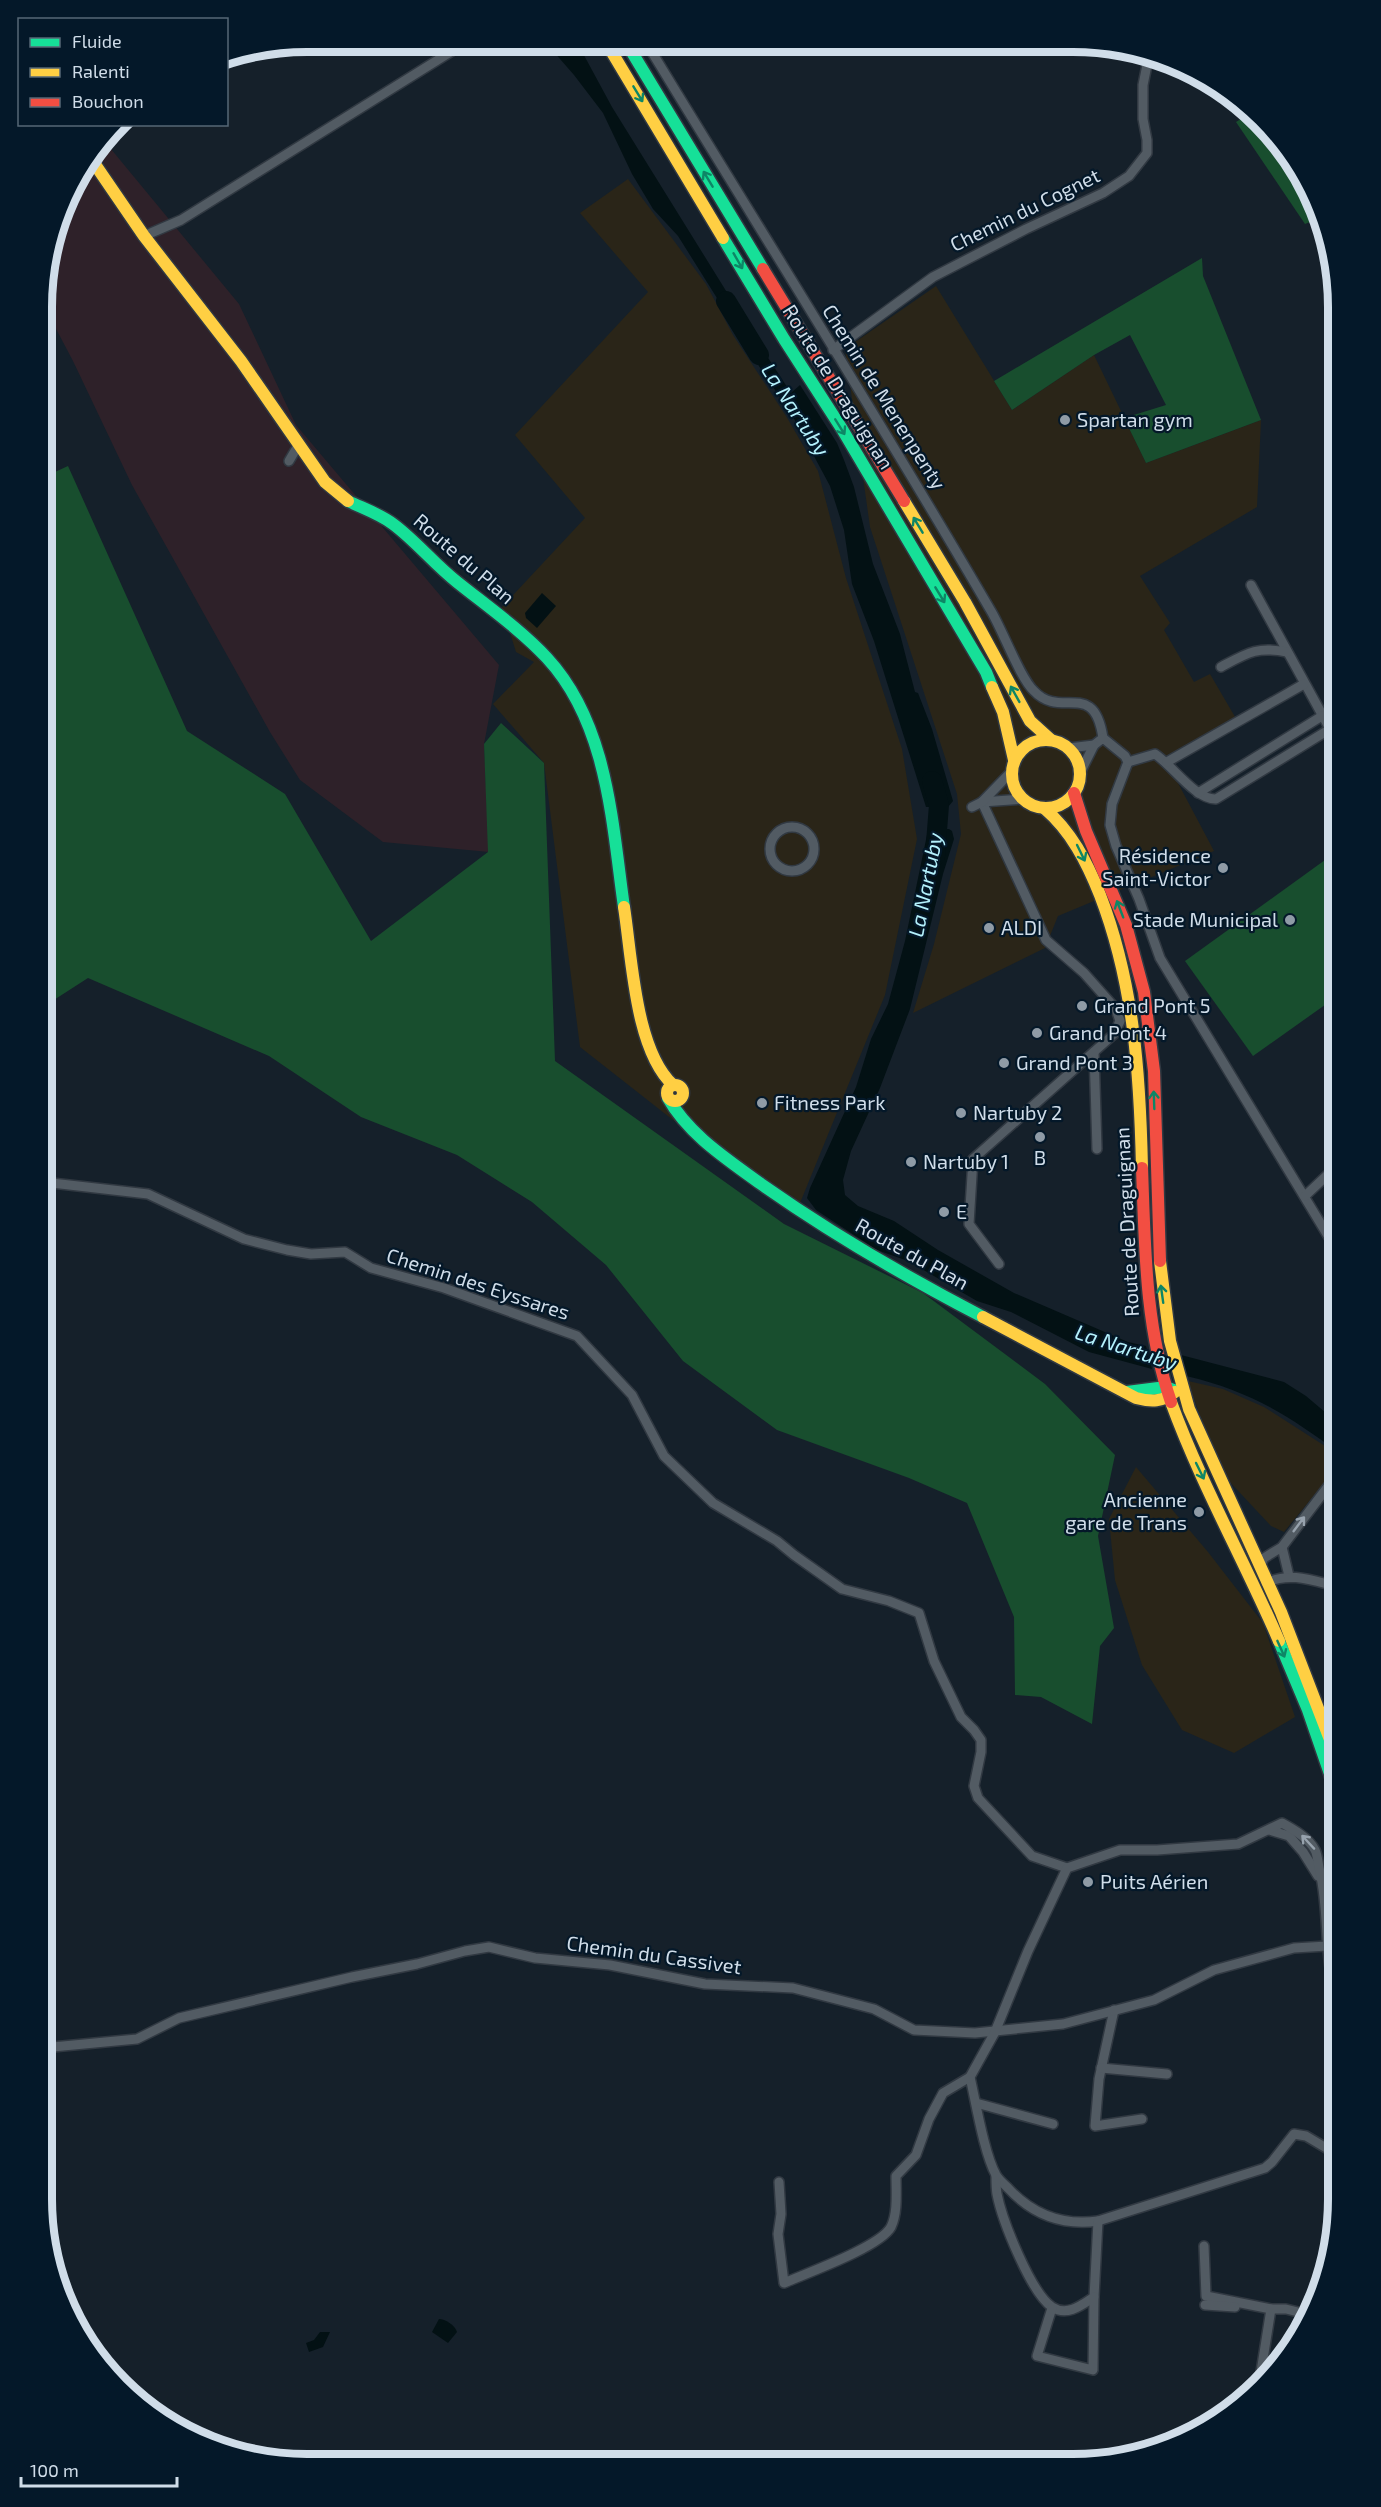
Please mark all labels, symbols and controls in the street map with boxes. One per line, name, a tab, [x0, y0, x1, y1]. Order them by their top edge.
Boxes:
legend	[18, 18, 228, 126]
text: Fluide	[72, 30, 122, 52]
text: Ralenti	[72, 60, 130, 82]
one-way arrow	[632, 85, 644, 102]
text: Bouchon	[72, 90, 144, 112]
street label: Chemin du Cognet	[946, 162, 1104, 256]
one-way arrow	[702, 171, 714, 188]
one-way arrow	[733, 252, 745, 269]
street label: Route de Draguignan	[778, 300, 899, 473]
street label: Chemin de Menenpenty	[818, 300, 952, 494]
water label: La Nartuby	[756, 358, 836, 461]
place label: Spartan gym	[1077, 407, 1193, 431]
marker: Spartan gym	[1058, 413, 1072, 427]
one-way arrow	[835, 418, 847, 435]
street label: Route du Plan	[409, 508, 520, 608]
one-way arrow	[912, 517, 924, 534]
one-way arrow	[934, 586, 946, 603]
one-way arrow	[1009, 686, 1021, 703]
water label: La Nartuby	[902, 830, 948, 939]
one-way arrow	[1075, 843, 1087, 861]
place label: Résidence Saint-Victor	[1102, 843, 1211, 890]
marker: Résidence Saint-Victor	[1216, 861, 1230, 875]
one-way arrow	[1114, 900, 1125, 919]
place label: Stade Municipal	[1133, 907, 1278, 931]
marker: Stade Municipal	[1283, 913, 1297, 927]
place label: ALDI	[1001, 915, 1042, 939]
marker: ALDI	[982, 921, 996, 935]
place label: Grand Pont 5	[1094, 993, 1211, 1017]
marker: Grand Pont 5	[1075, 999, 1089, 1013]
place label: Grand Pont 4	[1049, 1020, 1167, 1044]
marker: Grand Pont 4	[1030, 1026, 1044, 1040]
place label: Grand Pont 3	[1016, 1050, 1133, 1074]
marker: Grand Pont 3	[997, 1056, 1011, 1070]
place label: Fitness Park	[774, 1090, 885, 1114]
one-way arrow	[1149, 1090, 1160, 1110]
marker: Fitness Park	[755, 1096, 769, 1110]
place label: Nartuby 2	[973, 1100, 1062, 1124]
marker: Nartuby 2	[954, 1106, 968, 1120]
street label: Route de Draguignan	[1109, 1127, 1143, 1317]
marker: B	[1033, 1130, 1047, 1144]
place label: B	[1034, 1145, 1046, 1169]
place label: Nartuby 1	[923, 1149, 1009, 1173]
marker: Nartuby 1	[904, 1155, 918, 1169]
place label: E	[956, 1199, 967, 1223]
marker: E	[937, 1205, 951, 1219]
street label: Route du Plan	[852, 1212, 973, 1294]
street label: Chemin des Eyssares	[384, 1242, 573, 1324]
one-way arrow	[1156, 1285, 1167, 1305]
water label: La Nartuby	[1072, 1318, 1181, 1376]
one-way arrow	[1194, 1462, 1206, 1480]
place label: Ancienne gare de Trans	[1065, 1487, 1187, 1534]
marker: Ancienne gare de Trans	[1192, 1505, 1206, 1519]
one-way arrow	[1293, 1517, 1306, 1533]
one-way arrow	[1276, 1639, 1288, 1657]
one-way arrow	[1301, 1835, 1315, 1850]
place label: Puits Aérien	[1100, 1869, 1208, 1893]
marker: Puits Aérien	[1081, 1875, 1095, 1889]
street label: Chemin du Cassivet	[565, 1930, 743, 1978]
scale bar	[21, 2450, 177, 2488]
text: 100 m	[30, 2459, 79, 2481]

